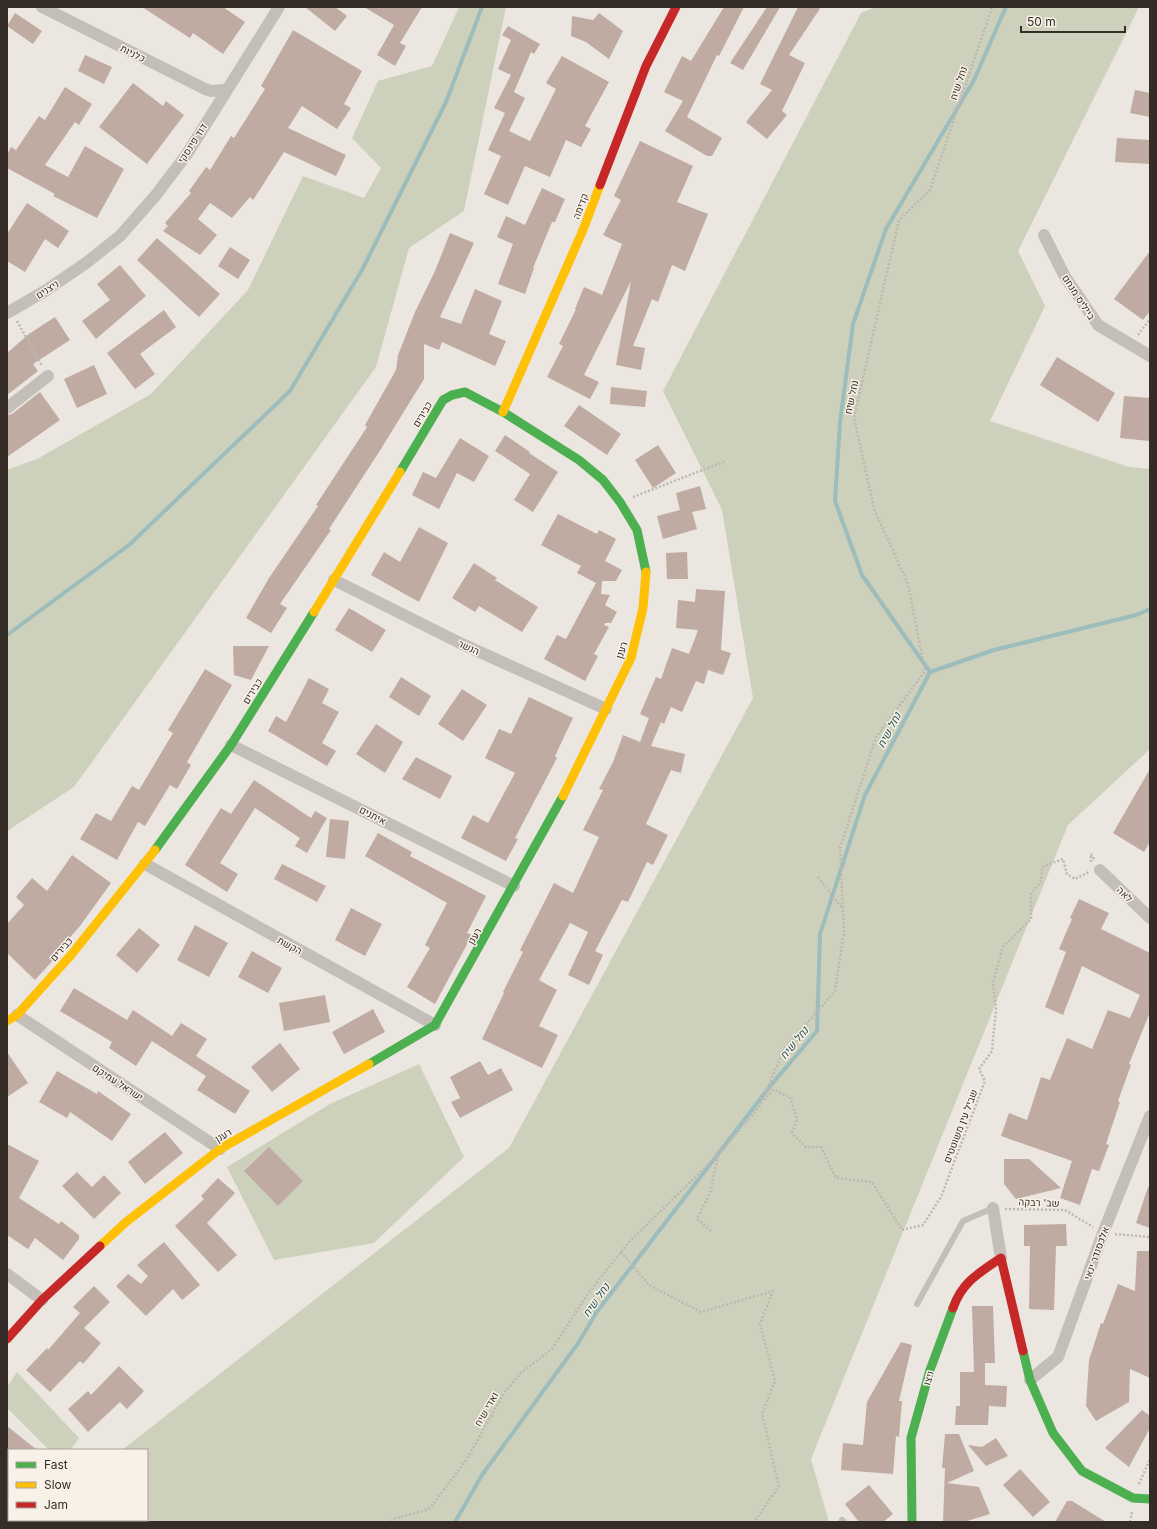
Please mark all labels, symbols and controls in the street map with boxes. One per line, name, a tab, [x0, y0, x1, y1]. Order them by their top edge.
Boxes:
scale bar	[1021, 8, 1125, 34]
text: 50 m	[1027, 14, 1056, 29]
street label: כלניות	[119, 42, 147, 64]
street label: נחל שיח	[947, 65, 969, 101]
street label: דוד פינסקי	[175, 121, 209, 165]
street label: קדימה	[570, 191, 590, 221]
street label: בייליס מנחם	[1060, 272, 1098, 322]
street label: ניצנים	[33, 277, 61, 301]
street label: נחל שיח	[842, 379, 860, 415]
street label: כבירים	[410, 399, 434, 429]
street label: הנשר	[456, 637, 482, 657]
street label: רענן	[613, 640, 629, 660]
street label: כבירים	[240, 676, 264, 706]
water label: נחל שיח	[874, 709, 905, 750]
street label: איתנים	[358, 803, 388, 827]
street label: לאה	[1115, 884, 1135, 904]
street label: רענן	[465, 925, 484, 946]
street label: הקשת	[276, 933, 305, 957]
street label: כבירים	[47, 935, 75, 963]
water label: נחל שיח	[777, 1023, 812, 1062]
street label: ישראל עמיקם	[90, 1061, 146, 1103]
street label: שביל עין משוטטים	[940, 1088, 980, 1164]
street label: רענן	[213, 1125, 234, 1145]
street label: שב' רבקה	[1018, 1195, 1060, 1209]
street label: אלכסנדר ינאי	[1081, 1225, 1111, 1281]
water label: נחל שיח	[579, 1280, 613, 1320]
street label: ויצו	[920, 1369, 936, 1387]
street label: ואדי שיח	[471, 1390, 501, 1428]
legend	[8, 1449, 148, 1521]
text: Fast	[44, 1457, 68, 1472]
text: Slow	[44, 1477, 72, 1492]
text: Jam	[44, 1497, 68, 1512]

